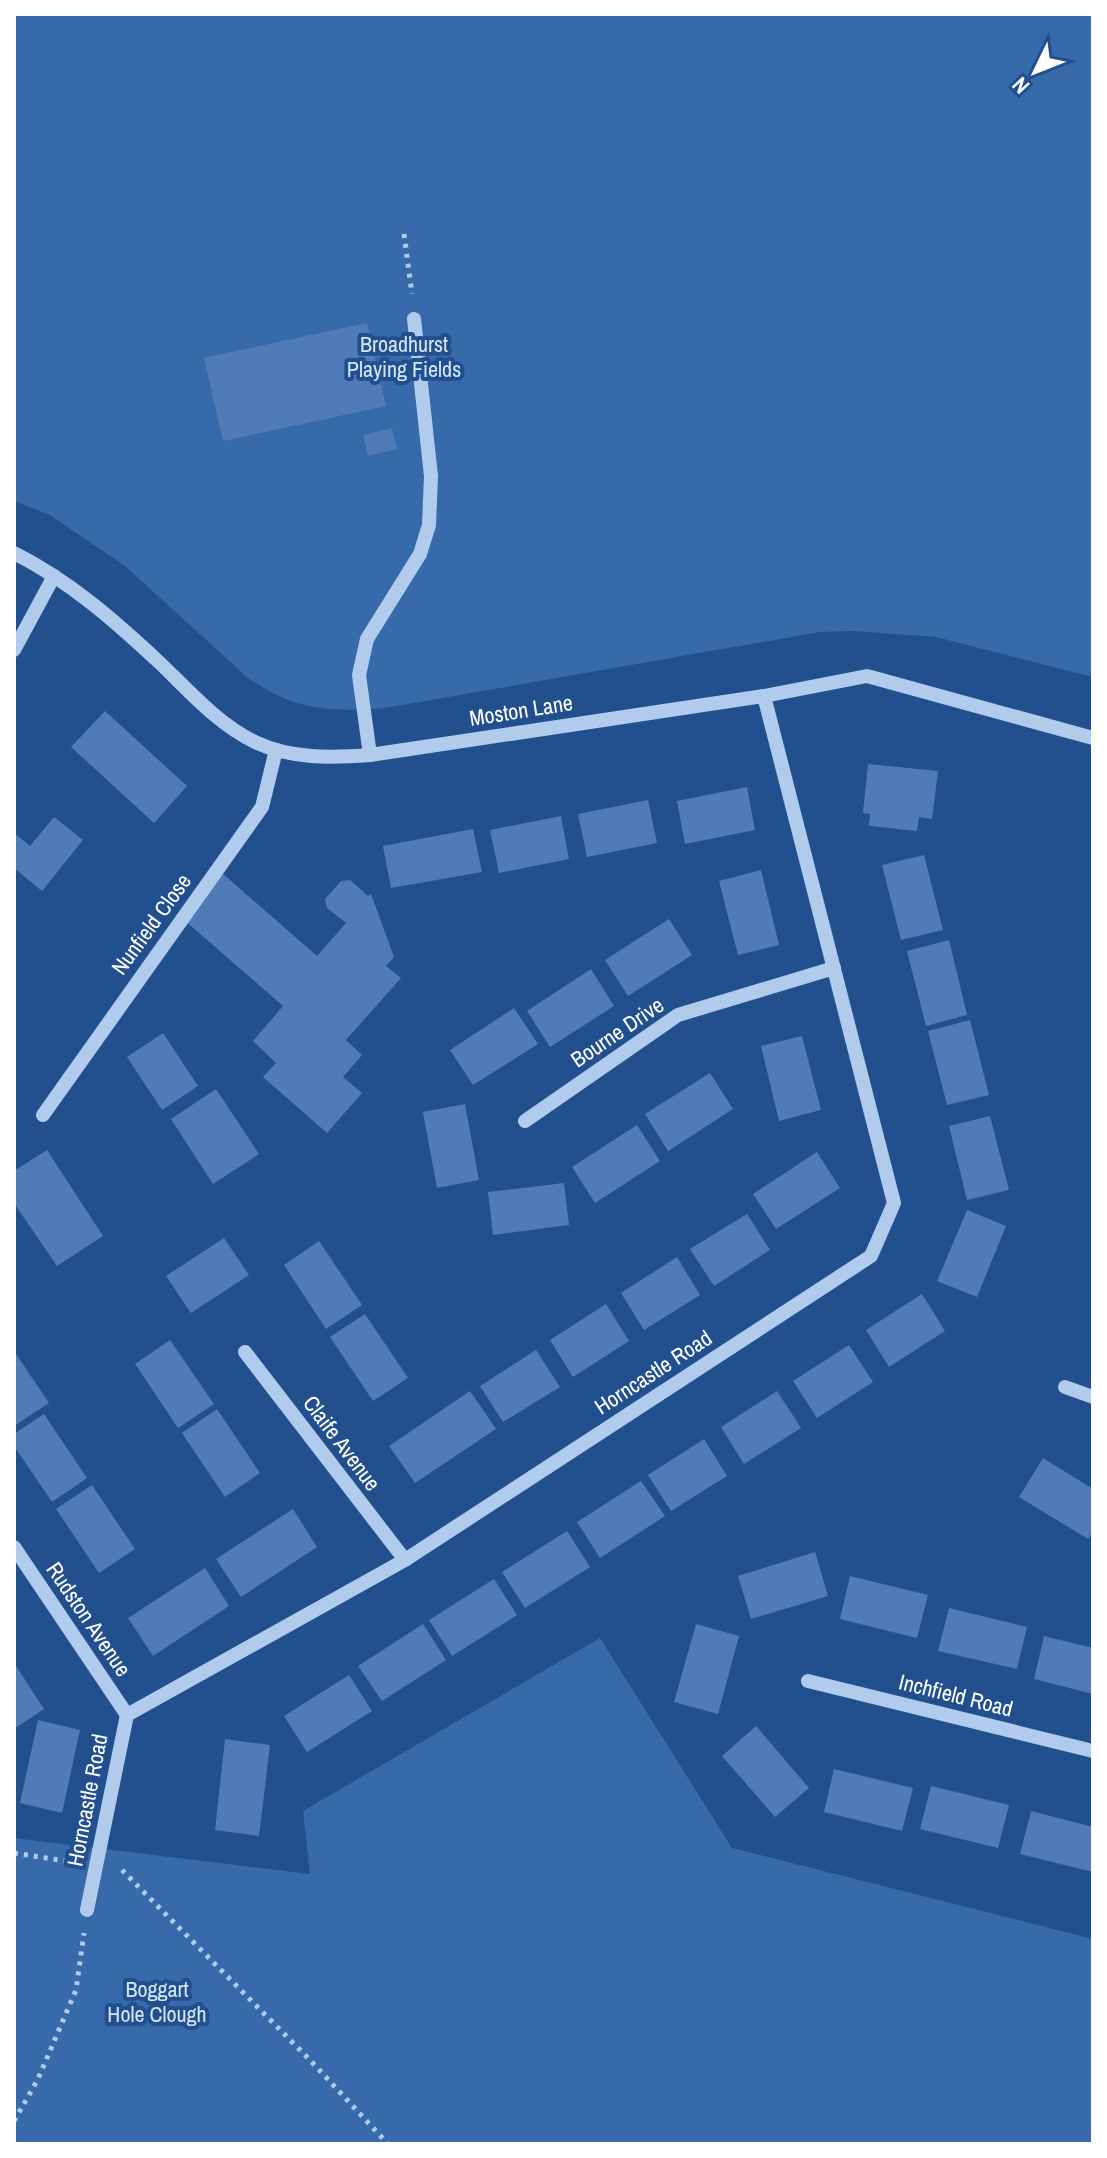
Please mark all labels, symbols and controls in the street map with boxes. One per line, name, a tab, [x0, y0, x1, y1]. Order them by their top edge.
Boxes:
north arrow	[995, 32, 1075, 112]
text: N	[1005, 71, 1036, 101]
park label: Broadhurst Playing Fields	[347, 329, 461, 384]
street label: Moston Lane	[467, 687, 575, 733]
street label: Nunfield Close	[104, 867, 198, 981]
street label: Bourne Drive	[565, 990, 669, 1074]
street label: Horncastle Road	[588, 1323, 718, 1421]
street label: Claife Avenue	[296, 1389, 388, 1497]
street label: Rudston Avenue	[40, 1556, 138, 1682]
street label: Inchfield Road	[896, 1666, 1016, 1724]
street label: Horncastle Road	[59, 1731, 115, 1869]
park label: Boggart Hole Clough	[107, 1974, 207, 2029]

